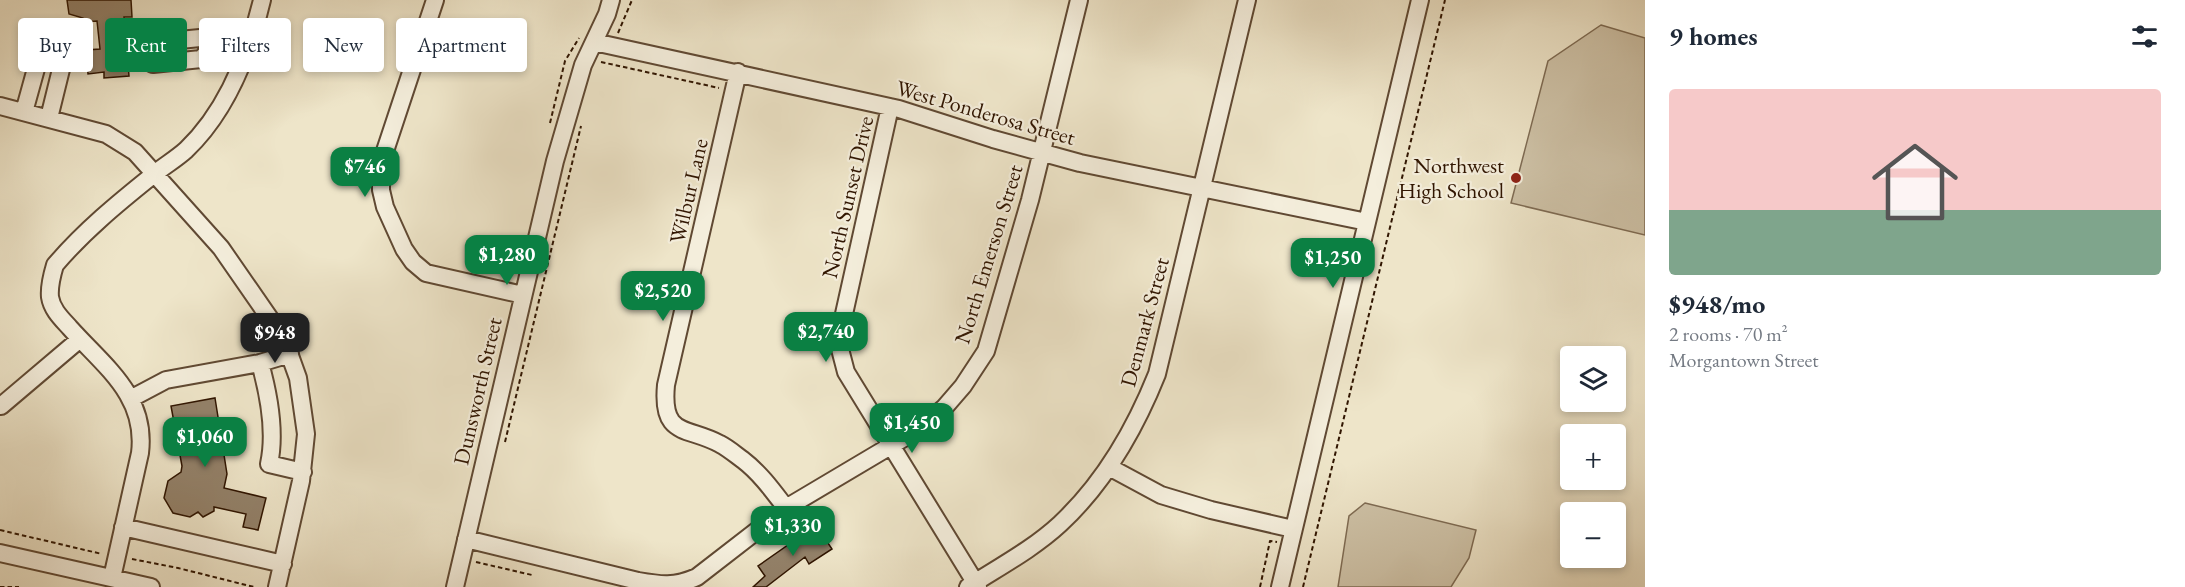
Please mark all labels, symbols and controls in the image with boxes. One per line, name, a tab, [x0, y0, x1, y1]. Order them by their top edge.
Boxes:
chip: Buy	[18, 18, 93, 72]
chip: Rent	[105, 18, 187, 72]
chip: Filters	[199, 18, 291, 72]
chip: New	[303, 18, 384, 72]
chip: Apartment	[396, 18, 527, 72]
text: 9 homes	[1669, 19, 1758, 53]
icon: filters	[2128, 20, 2161, 53]
street label: West Ponderosa Street	[893, 73, 1079, 152]
street label: North Sunset Drive	[815, 113, 880, 281]
icon: home	[1861, 128, 1969, 236]
street label: Wilbur Lane	[662, 135, 715, 246]
pin: $746	[329, 147, 401, 198]
place label: Northwest High School	[1398, 151, 1504, 205]
text: $746	[345, 153, 385, 179]
street label: North Emerson Street	[947, 161, 1030, 347]
marker: Northwest High School	[1509, 171, 1523, 185]
pin: $1,280	[458, 235, 556, 286]
pin: $1,250	[1284, 238, 1382, 289]
text: $1,280	[479, 241, 535, 267]
text: $1,250	[1305, 244, 1361, 270]
street label: Denmark Street	[1113, 254, 1176, 390]
pin: $2,520	[614, 271, 712, 322]
text: $2,520	[635, 277, 691, 303]
text: $948/mo	[1669, 287, 1765, 321]
pin: $2,740	[777, 312, 875, 363]
pin: $948	[239, 313, 311, 364]
street label: Dunsworth Street	[446, 314, 509, 468]
text: $2,740	[798, 318, 854, 344]
text: $948	[255, 319, 295, 345]
text: 2 rooms · 70 m²	[1669, 321, 1788, 347]
map controls	[1560, 346, 1626, 568]
button: layers	[1560, 346, 1626, 412]
text: Morgantown Street	[1669, 347, 1819, 373]
pin: $1,450	[863, 403, 961, 454]
text: $1,450	[884, 409, 940, 435]
pin: $1,060	[156, 417, 254, 468]
text: $1,060	[177, 423, 233, 449]
button: +	[1560, 424, 1626, 490]
button: −	[1560, 502, 1626, 568]
pin: $1,330	[744, 506, 842, 557]
text: $1,330	[765, 512, 821, 538]

